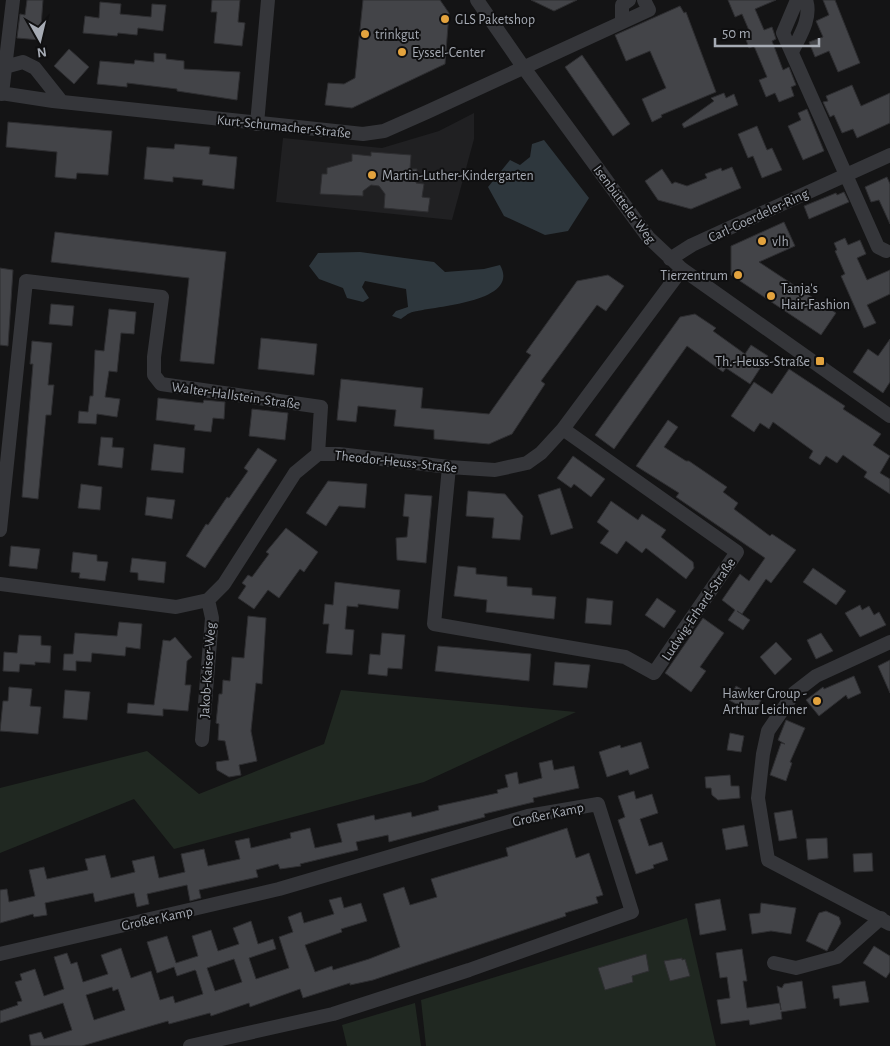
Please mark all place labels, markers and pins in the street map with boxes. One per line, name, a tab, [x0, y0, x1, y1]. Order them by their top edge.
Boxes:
marker: GLS Paketshop	[439, 13, 451, 25]
place label: GLS Paketshop	[455, 13, 535, 27]
marker: trinkgut	[359, 28, 371, 40]
place label: trinkgut	[375, 28, 420, 42]
marker: Eyssel-Center	[396, 46, 408, 58]
place label: Eyssel-Center	[412, 46, 485, 60]
marker: Martin-Luther-Kindergarten	[366, 169, 378, 181]
place label: Martin-Luther-Kindergarten	[382, 169, 534, 183]
marker: vlh	[756, 235, 768, 247]
place label: vlh	[772, 235, 789, 249]
place label: Tierzentrum	[660, 269, 728, 283]
marker: Tierzentrum	[732, 269, 744, 281]
place label: Tanja's Hair-Fashion	[781, 282, 850, 312]
marker: Tanja's Hair-Fashion	[765, 290, 777, 302]
place label: Th.-Heuss-Straße	[715, 355, 810, 369]
marker: Th.-Heuss-Straße	[814, 355, 826, 367]
place label: Hawker Group - Arthur Leichner	[722, 687, 807, 717]
marker: Hawker Group - Arthur Leichner	[811, 695, 823, 707]

